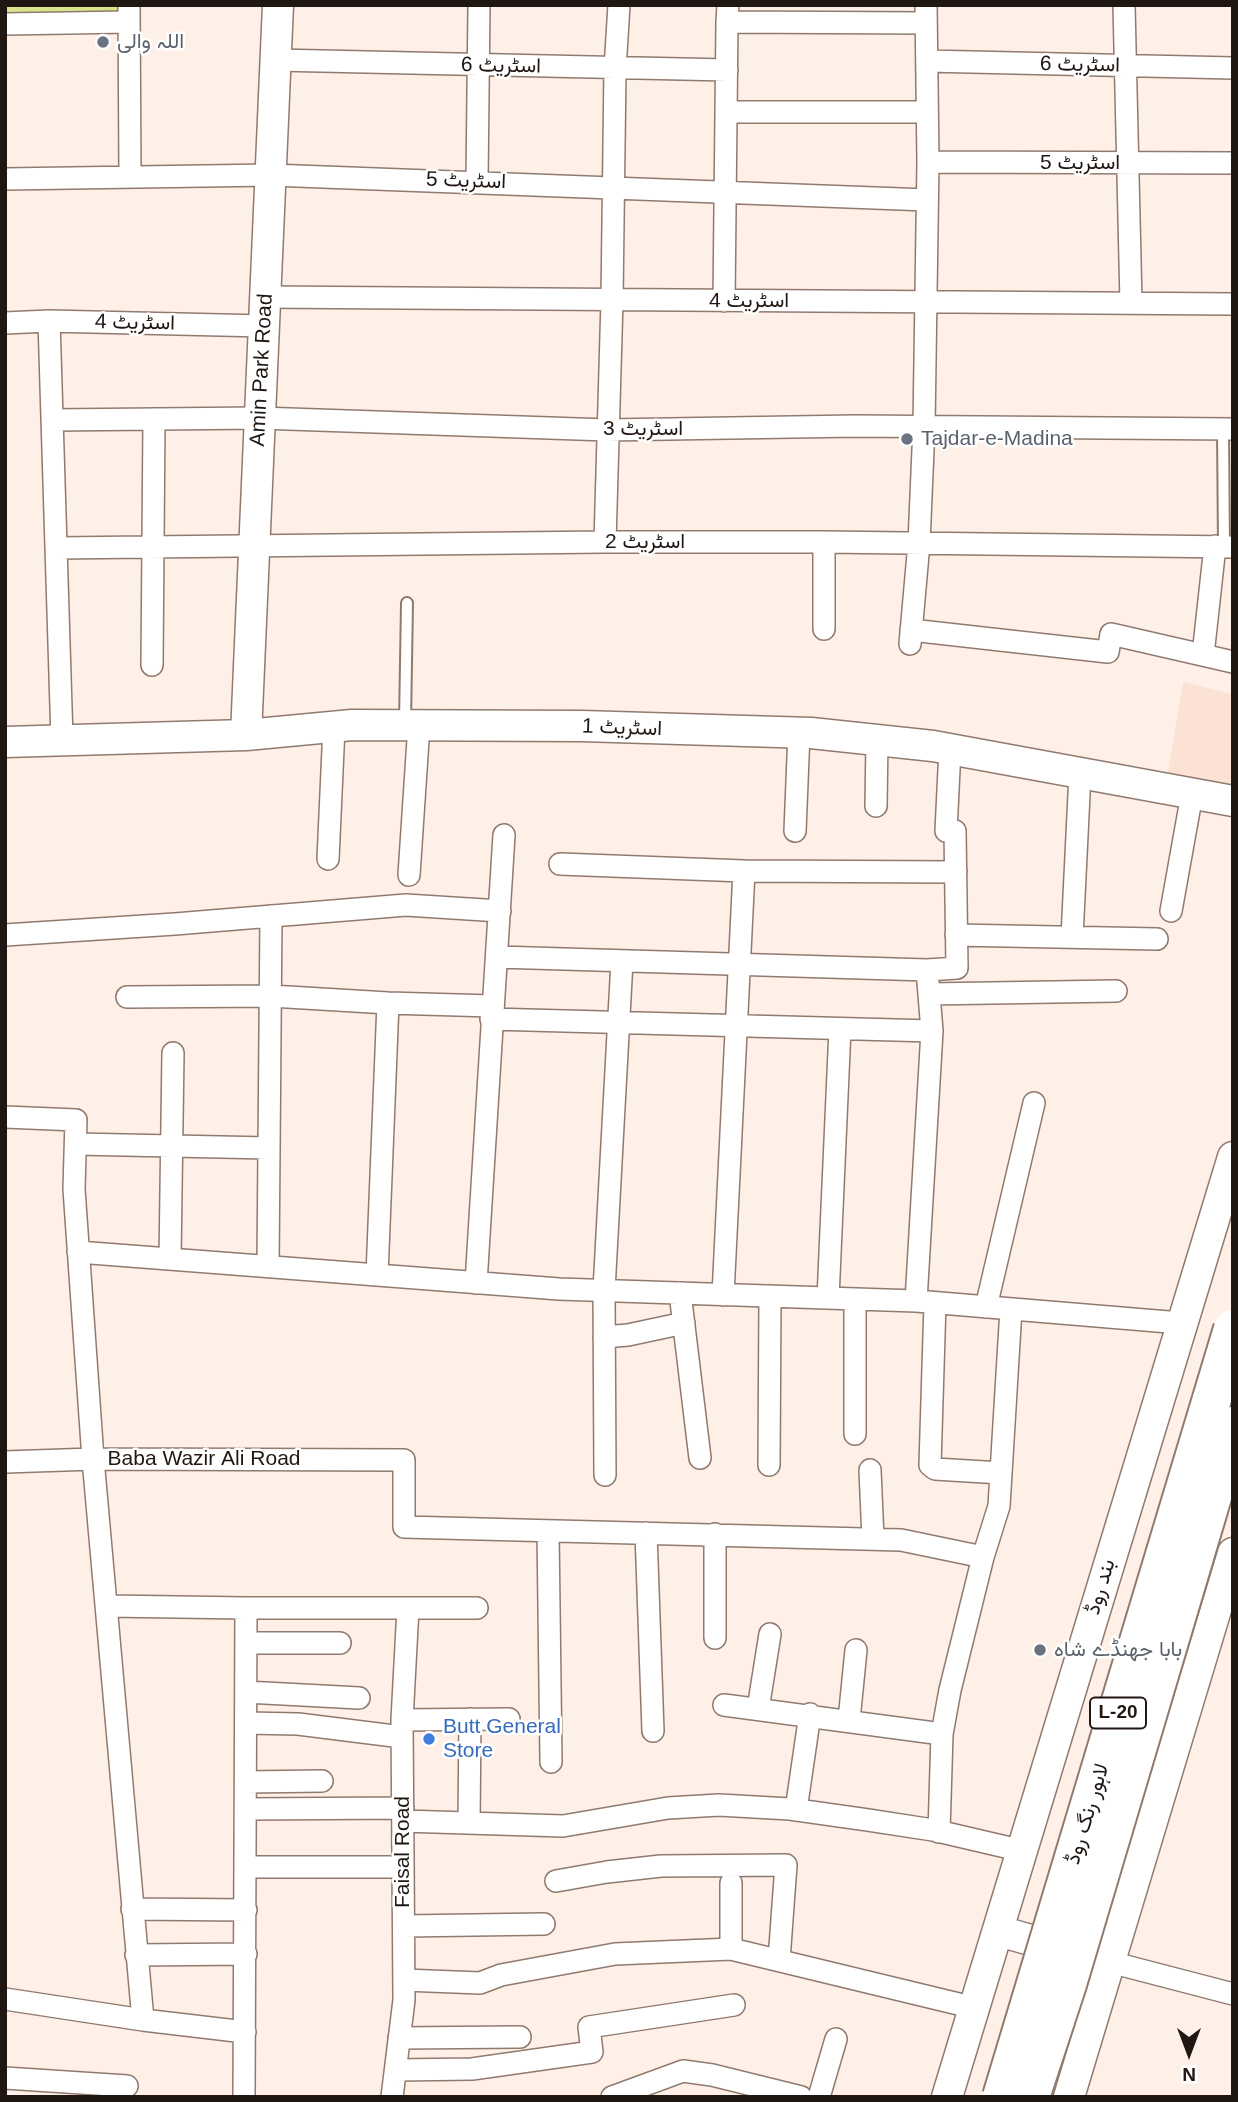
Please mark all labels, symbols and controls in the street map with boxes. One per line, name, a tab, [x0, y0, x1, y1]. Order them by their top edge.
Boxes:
place label: اللہ والی	[117, 29, 184, 55]
marker: اللہ والی	[95, 34, 111, 50]
street label: اسٹریٹ 6	[1040, 52, 1120, 78]
street label: اسٹریٹ 6	[461, 53, 541, 79]
street label: اسٹریٹ 5	[1040, 150, 1120, 176]
street label: اسٹریٹ 5	[425, 167, 507, 195]
street label: اسٹریٹ 4	[709, 288, 789, 314]
street label: Amin Park Road	[245, 293, 279, 447]
street label: اسٹریٹ 4	[95, 310, 175, 336]
street label: اسٹریٹ 3	[603, 416, 683, 442]
place label: Tajdar-e-Madina	[921, 426, 1073, 452]
marker: Tajdar-e-Madina	[899, 431, 915, 447]
street label: اسٹریٹ 2	[605, 529, 685, 555]
street label: اسٹریٹ 1	[581, 714, 663, 742]
street label: Baba Wazir Ali Road	[108, 1446, 300, 1472]
street label: بند روڈ	[1081, 1556, 1121, 1618]
place label: بابا جھنڈے شاہ	[1054, 1637, 1182, 1663]
marker: بابا جھنڈے شاہ	[1032, 1642, 1048, 1658]
road number: L-20	[1090, 1698, 1146, 1728]
place label: Butt General Store	[443, 1714, 561, 1764]
marker: Butt General Store	[421, 1731, 437, 1747]
street label: لاہور رنگ روڈ	[1061, 1761, 1115, 1867]
street label: Faisal Road	[390, 1796, 416, 1908]
north arrow	[1154, 2018, 1224, 2088]
text: N	[1182, 2064, 1196, 2085]

